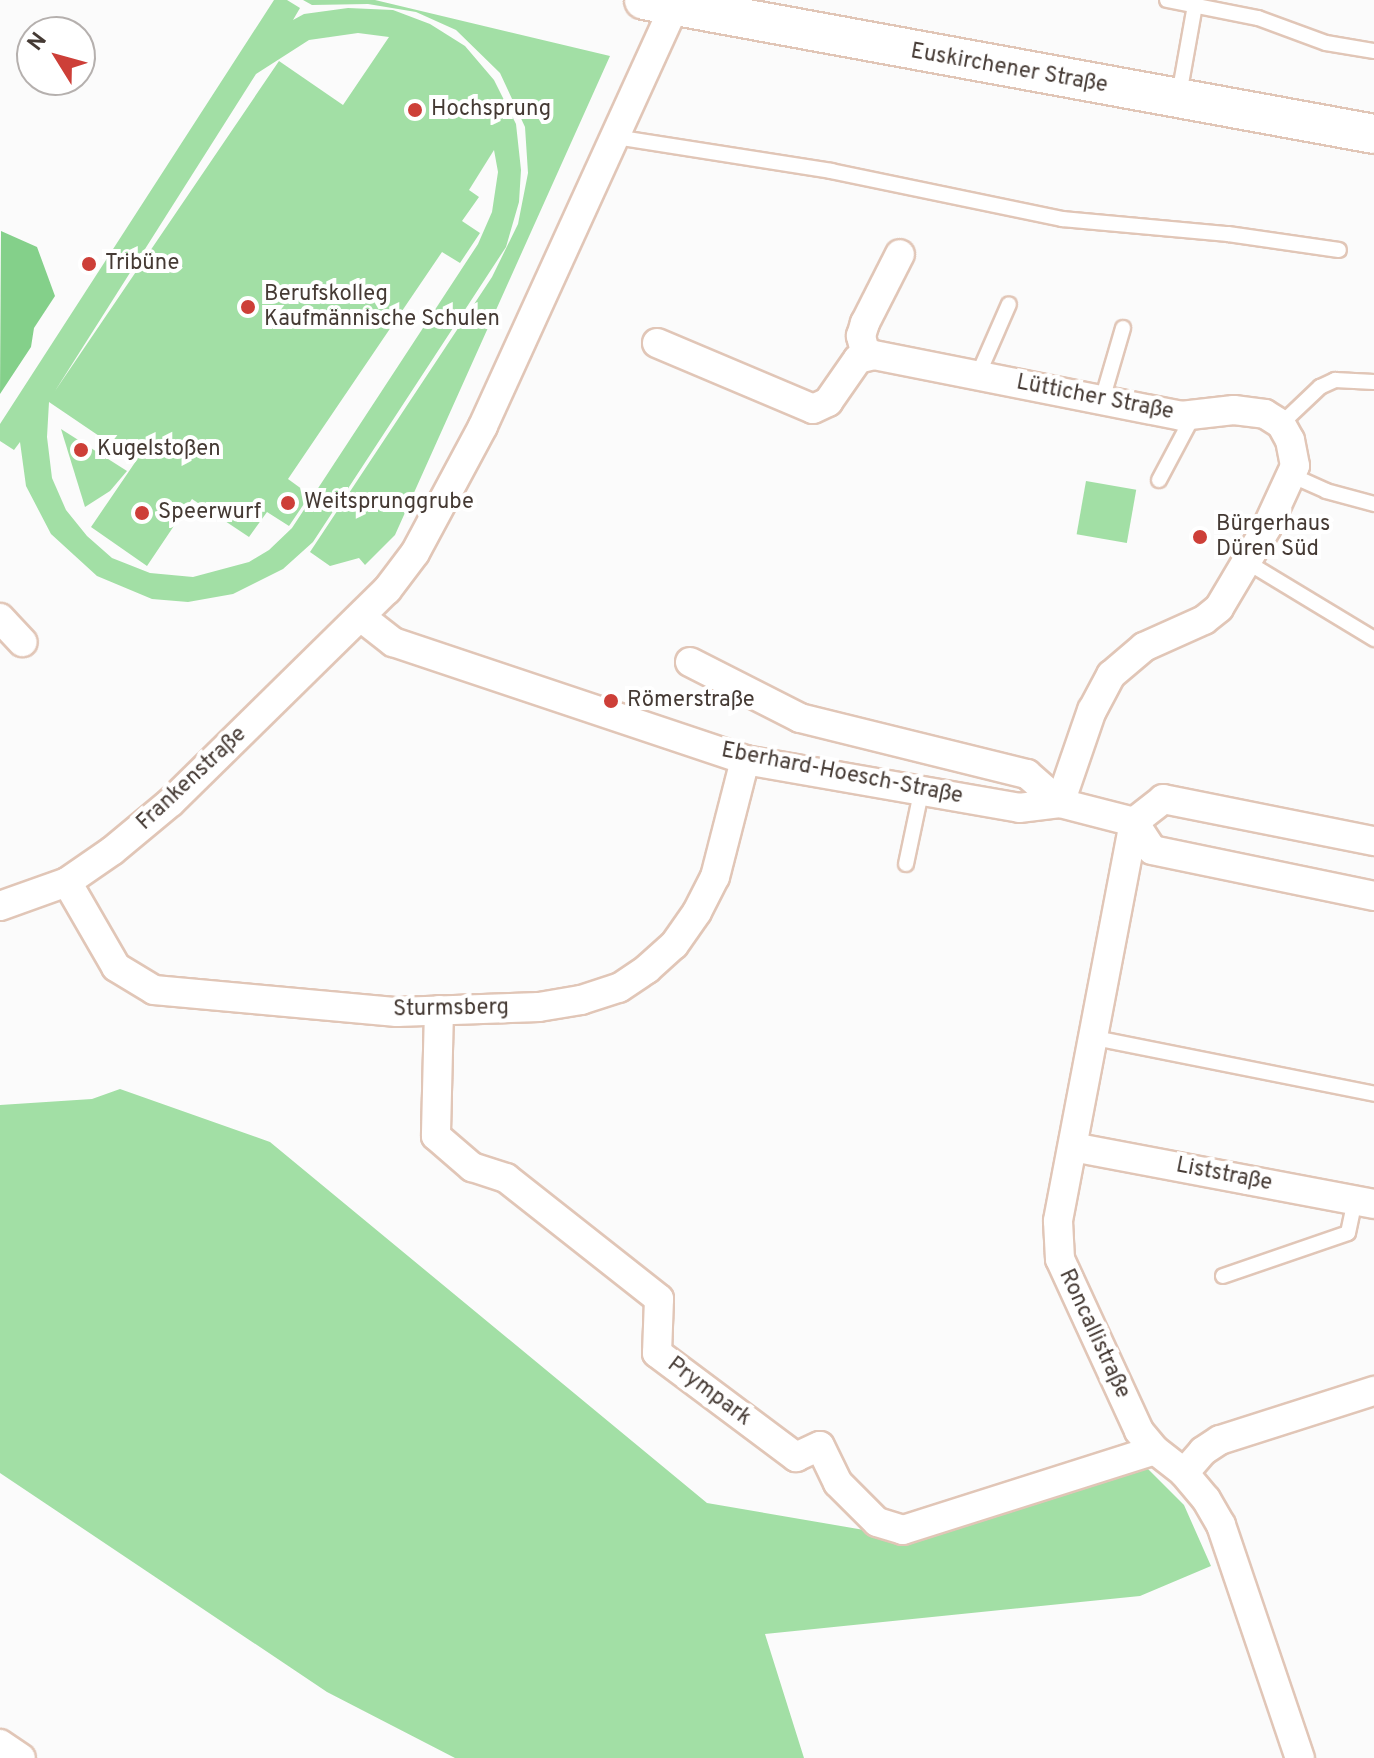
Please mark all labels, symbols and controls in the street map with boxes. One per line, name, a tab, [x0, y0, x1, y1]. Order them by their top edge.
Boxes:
north arrow	[16, 16, 96, 96]
text: N	[22, 28, 54, 57]
street label: Euskirchener Straße	[908, 39, 1110, 99]
place label: Hochsprung	[431, 97, 551, 123]
marker: Hochsprung	[406, 101, 424, 119]
place label: Tribüne	[105, 251, 179, 277]
marker: Tribüne	[80, 255, 98, 273]
place label: Berufskolleg Kaufmännische Schulen	[264, 281, 500, 332]
marker: Berufskolleg Kaufmännische Schulen	[239, 298, 257, 316]
street label: Lütticher Straße	[1014, 370, 1176, 426]
place label: Kugelstoßen	[97, 437, 221, 463]
marker: Kugelstoßen	[72, 441, 90, 459]
place label: Weitsprunggrube	[304, 490, 474, 516]
marker: Weitsprunggrube	[279, 494, 297, 512]
place label: Speerwurf	[158, 500, 261, 526]
marker: Speerwurf	[133, 504, 151, 522]
place label: Bürgerhaus Düren Süd	[1216, 511, 1330, 562]
marker: Bürgerhaus Düren Süd	[1191, 528, 1209, 546]
place label: Römerstraße	[627, 688, 755, 714]
marker: Römerstraße	[602, 692, 620, 710]
street label: Frankenstraße	[132, 722, 252, 836]
street label: Eberhard-Hoesch-Straße	[719, 738, 965, 810]
street label: Sturmsberg	[393, 995, 509, 1023]
street label: Liststraße	[1174, 1153, 1274, 1197]
street label: Roncallistraße	[1053, 1265, 1135, 1403]
street label: Prympark	[662, 1352, 756, 1432]

